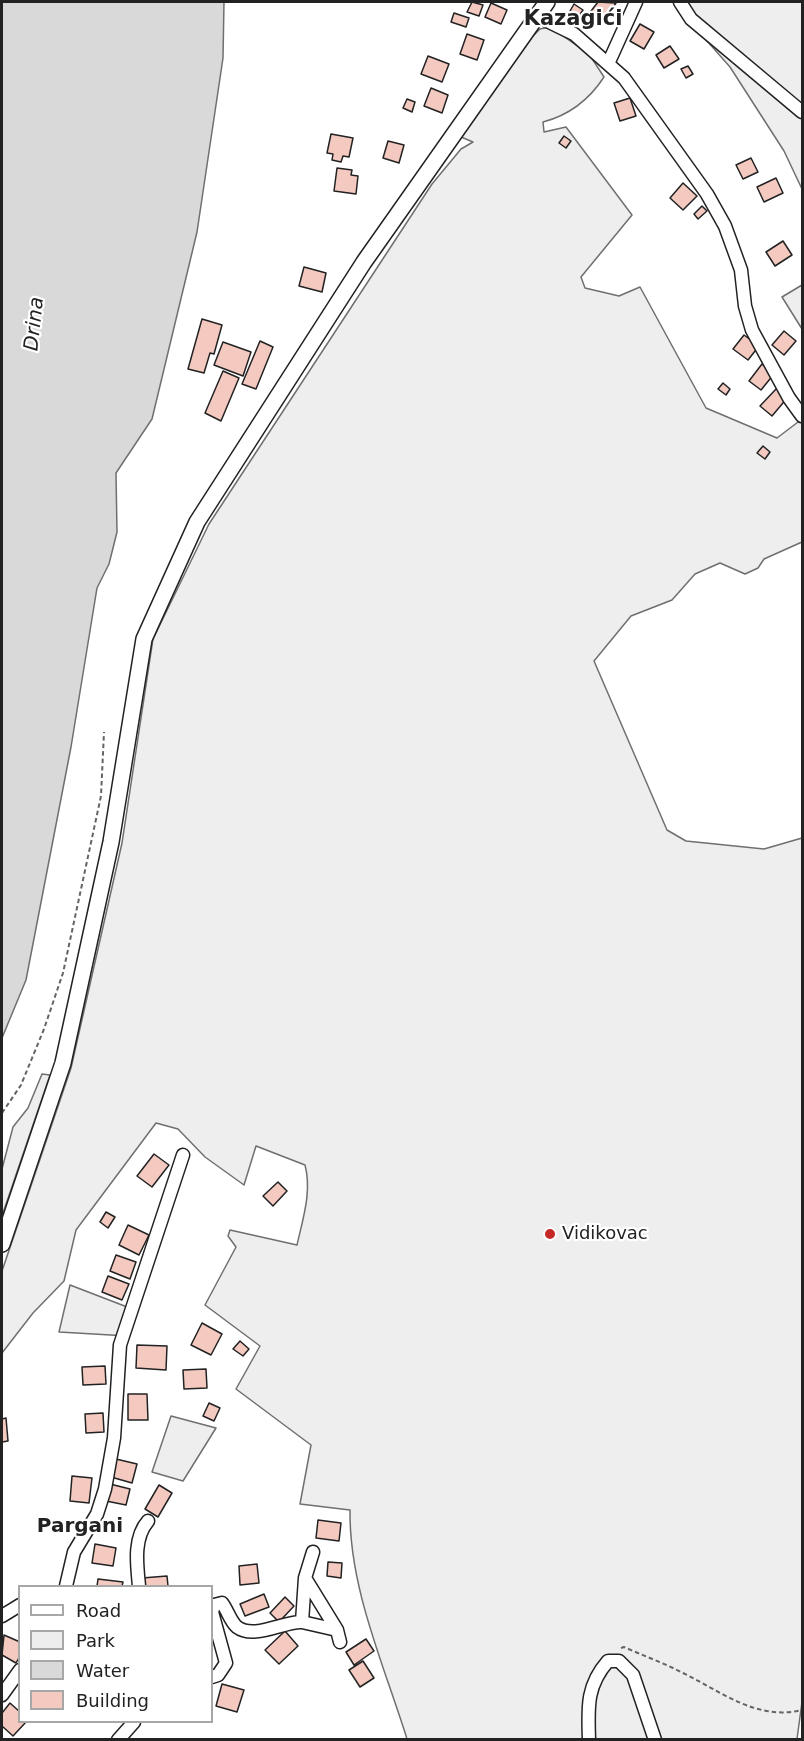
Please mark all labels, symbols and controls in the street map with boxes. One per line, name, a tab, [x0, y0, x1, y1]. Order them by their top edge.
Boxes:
district label: Kazagići	[524, 7, 622, 33]
water label: Drina	[20, 296, 50, 352]
place label: Vidikovac	[562, 1223, 648, 1245]
marker: Vidikovac	[543, 1227, 557, 1241]
district label: Pargani	[37, 1515, 123, 1539]
legend	[18, 1585, 213, 1723]
text: Road	[76, 1600, 121, 1621]
text: Park	[76, 1630, 115, 1651]
text: Water	[76, 1660, 129, 1681]
text: Building	[76, 1690, 149, 1711]

